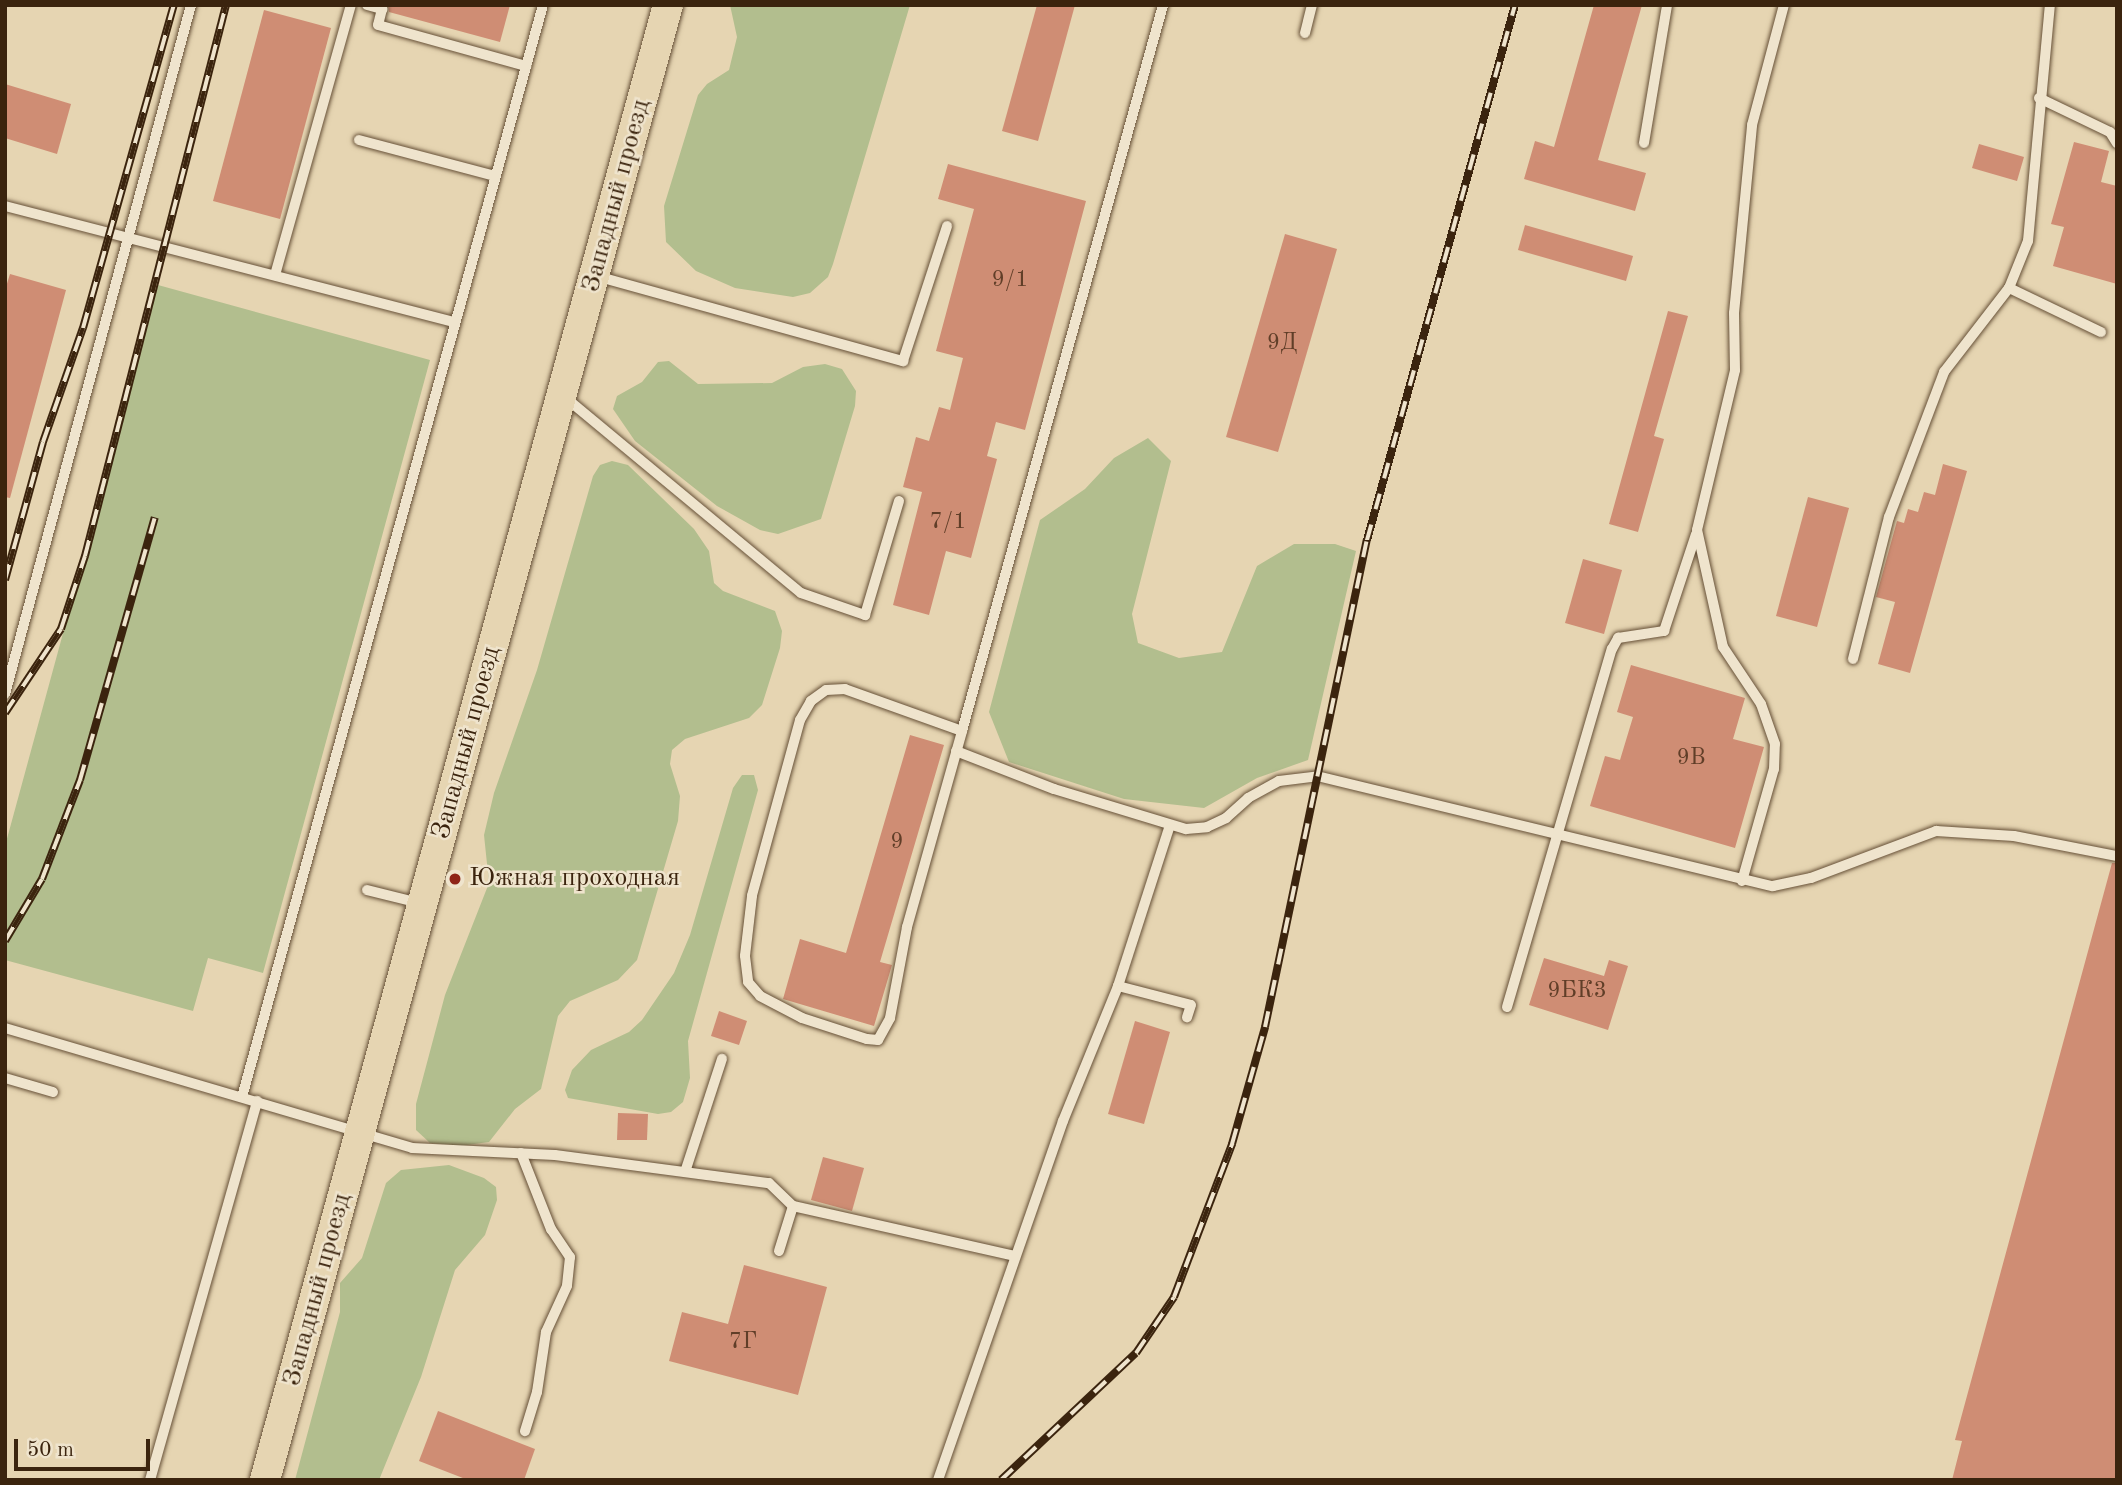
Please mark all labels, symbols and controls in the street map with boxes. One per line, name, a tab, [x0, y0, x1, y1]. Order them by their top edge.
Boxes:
street label: Западный проезд	[576, 96, 658, 296]
house number: 9/1	[991, 266, 1029, 294]
house number: 9Д	[1267, 329, 1297, 357]
house number: 7/1	[929, 508, 967, 536]
street label: Западный проезд	[426, 643, 508, 843]
house number: 9В	[1676, 744, 1706, 772]
house number: 9	[890, 828, 904, 856]
place label: Южная проходная	[469, 863, 680, 895]
marker: Южная проходная	[447, 871, 463, 887]
house number: 9БК3	[1547, 977, 1607, 1005]
street label: Западный проезд	[277, 1190, 359, 1390]
house number: 7Г	[729, 1328, 757, 1356]
scale bar	[18, 1426, 154, 1470]
text: 50 m	[27, 1440, 74, 1461]

